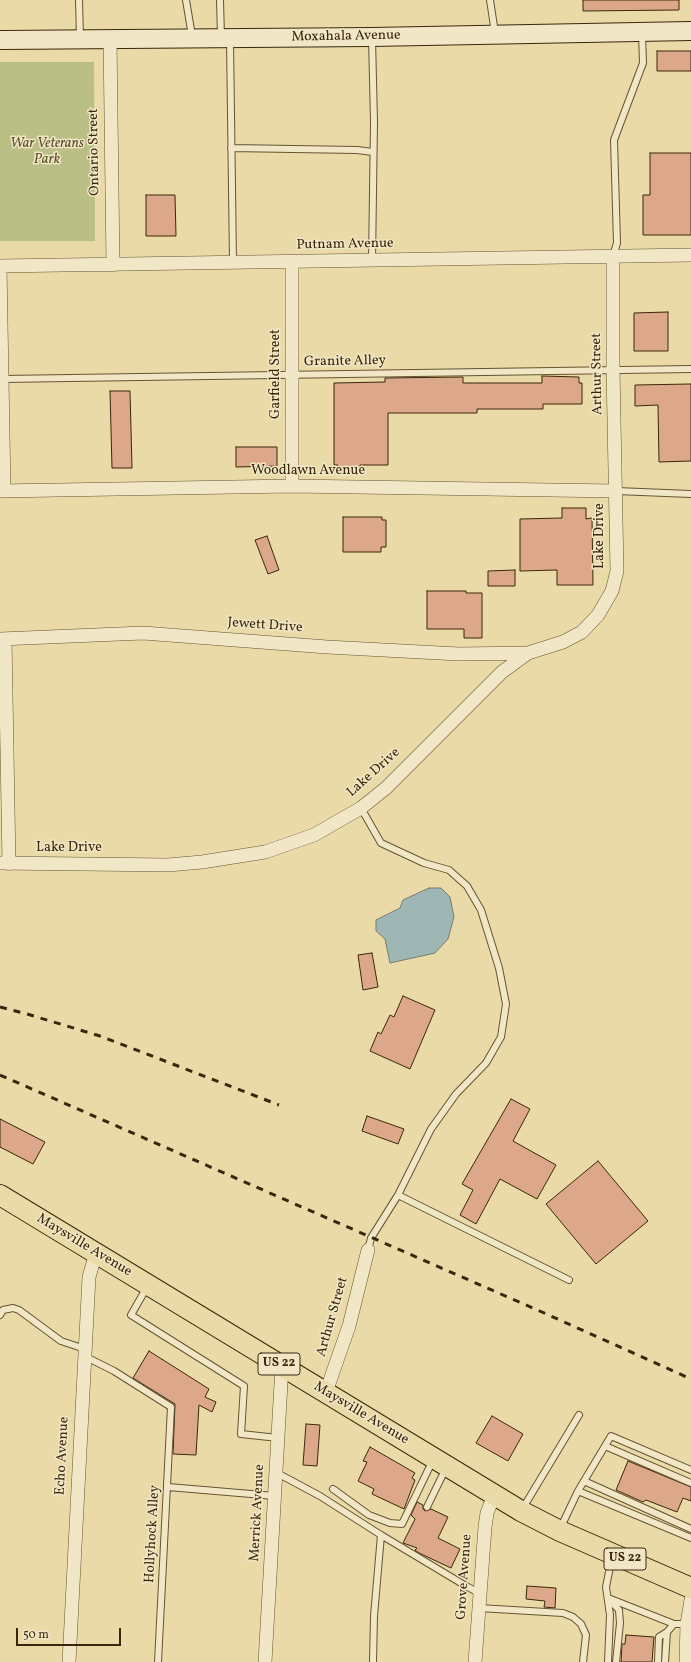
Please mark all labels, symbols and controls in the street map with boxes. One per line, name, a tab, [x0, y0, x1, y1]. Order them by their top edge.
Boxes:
street label: Moxahala Avenue	[291, 28, 401, 46]
street label: Ontario Street	[86, 108, 104, 196]
park label: War Veterans Park	[10, 136, 84, 168]
street label: Putnam Avenue	[296, 236, 394, 254]
street label: Garfield Street	[268, 329, 284, 419]
street label: Arthur Street	[589, 333, 607, 415]
street label: Granite Alley	[304, 353, 386, 371]
street label: Woodlawn Avenue	[251, 463, 365, 479]
street label: Lake Drive	[592, 503, 608, 569]
street label: Jewett Drive	[227, 615, 303, 637]
street label: Lake Drive	[344, 745, 404, 801]
street label: Lake Drive	[36, 840, 102, 856]
street label: Maysville Avenue	[33, 1211, 135, 1281]
street label: Arthur Street	[314, 1275, 352, 1359]
road number: US 22	[258, 1353, 300, 1375]
street label: Maysville Avenue	[310, 1379, 412, 1449]
street label: Echo Avenue	[53, 1416, 73, 1496]
street label: Merrick Avenue	[247, 1464, 269, 1562]
street label: Hollyhock Alley	[142, 1485, 164, 1583]
street label: Grove Avenue	[454, 1534, 476, 1620]
road number: US 22	[604, 1548, 646, 1570]
scale bar	[18, 1620, 123, 1646]
text: 50 m	[23, 1627, 49, 1643]

